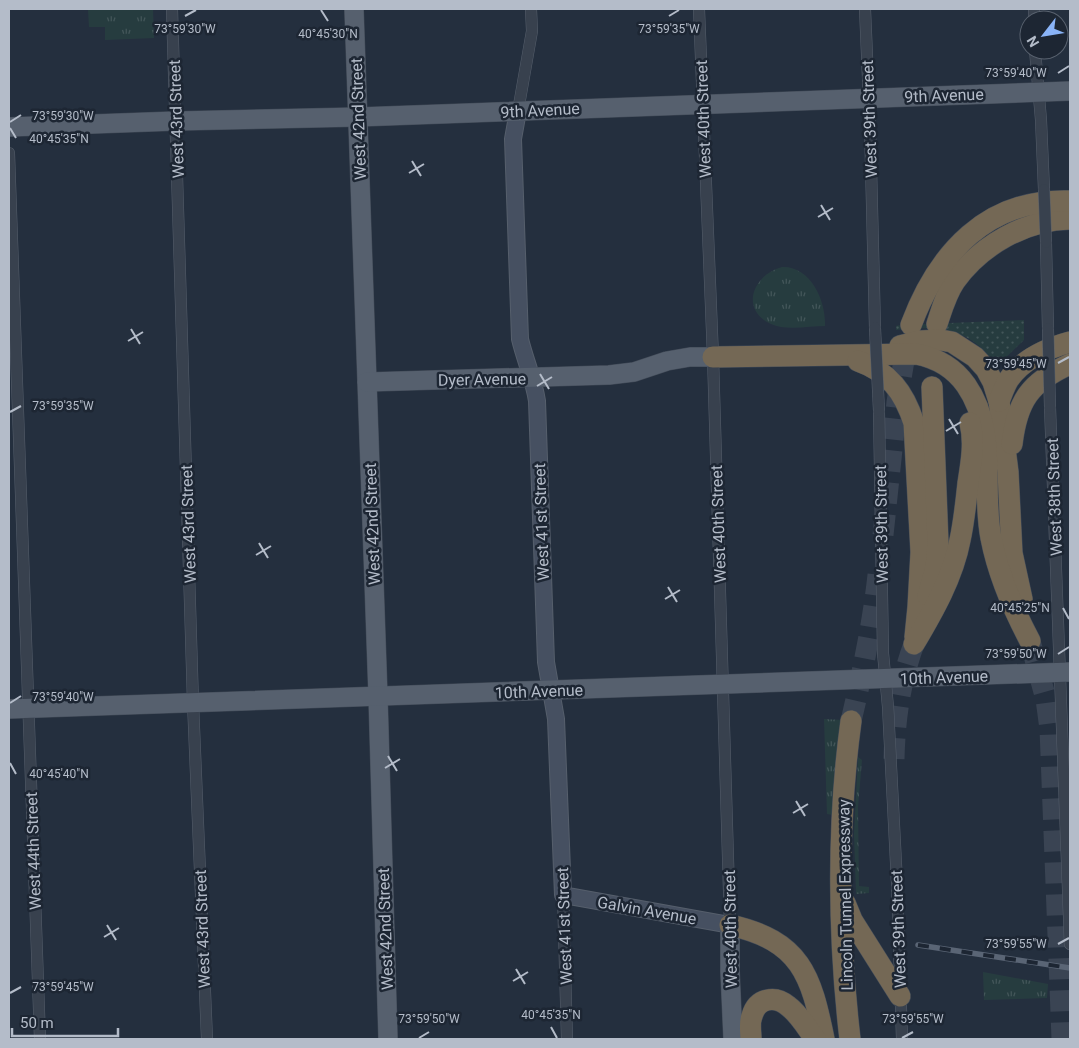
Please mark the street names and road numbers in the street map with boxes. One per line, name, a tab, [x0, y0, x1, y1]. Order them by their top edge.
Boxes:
street label: West 42nd Street	[347, 58, 370, 180]
street label: West 43rd Street	[165, 60, 188, 178]
street label: West 40th Street	[692, 60, 715, 178]
street label: West 39th Street	[858, 60, 881, 178]
street label: 9th Avenue	[904, 85, 984, 106]
street label: 9th Avenue	[500, 99, 580, 122]
street label: Dyer Avenue	[438, 369, 526, 390]
street label: West 38th Street	[1043, 438, 1066, 556]
street label: West 42nd Street	[361, 463, 384, 585]
street label: West 41st Street	[530, 463, 553, 581]
street label: West 43rd Street	[177, 465, 200, 583]
street label: West 40th Street	[707, 465, 730, 583]
street label: West 39th Street	[871, 465, 892, 583]
street label: 10th Avenue	[900, 666, 988, 689]
street label: 10th Avenue	[495, 680, 583, 703]
street label: West 44th Street	[22, 792, 45, 910]
street label: Lincoln Tunnel Expressway	[834, 799, 857, 991]
street label: West 41st Street	[553, 867, 576, 985]
street label: West 42nd Street	[374, 868, 397, 990]
street label: West 43rd Street	[191, 870, 214, 988]
street label: West 40th Street	[720, 870, 741, 988]
street label: West 39th Street	[887, 870, 910, 988]
street label: Galvin Avenue	[596, 892, 698, 929]

